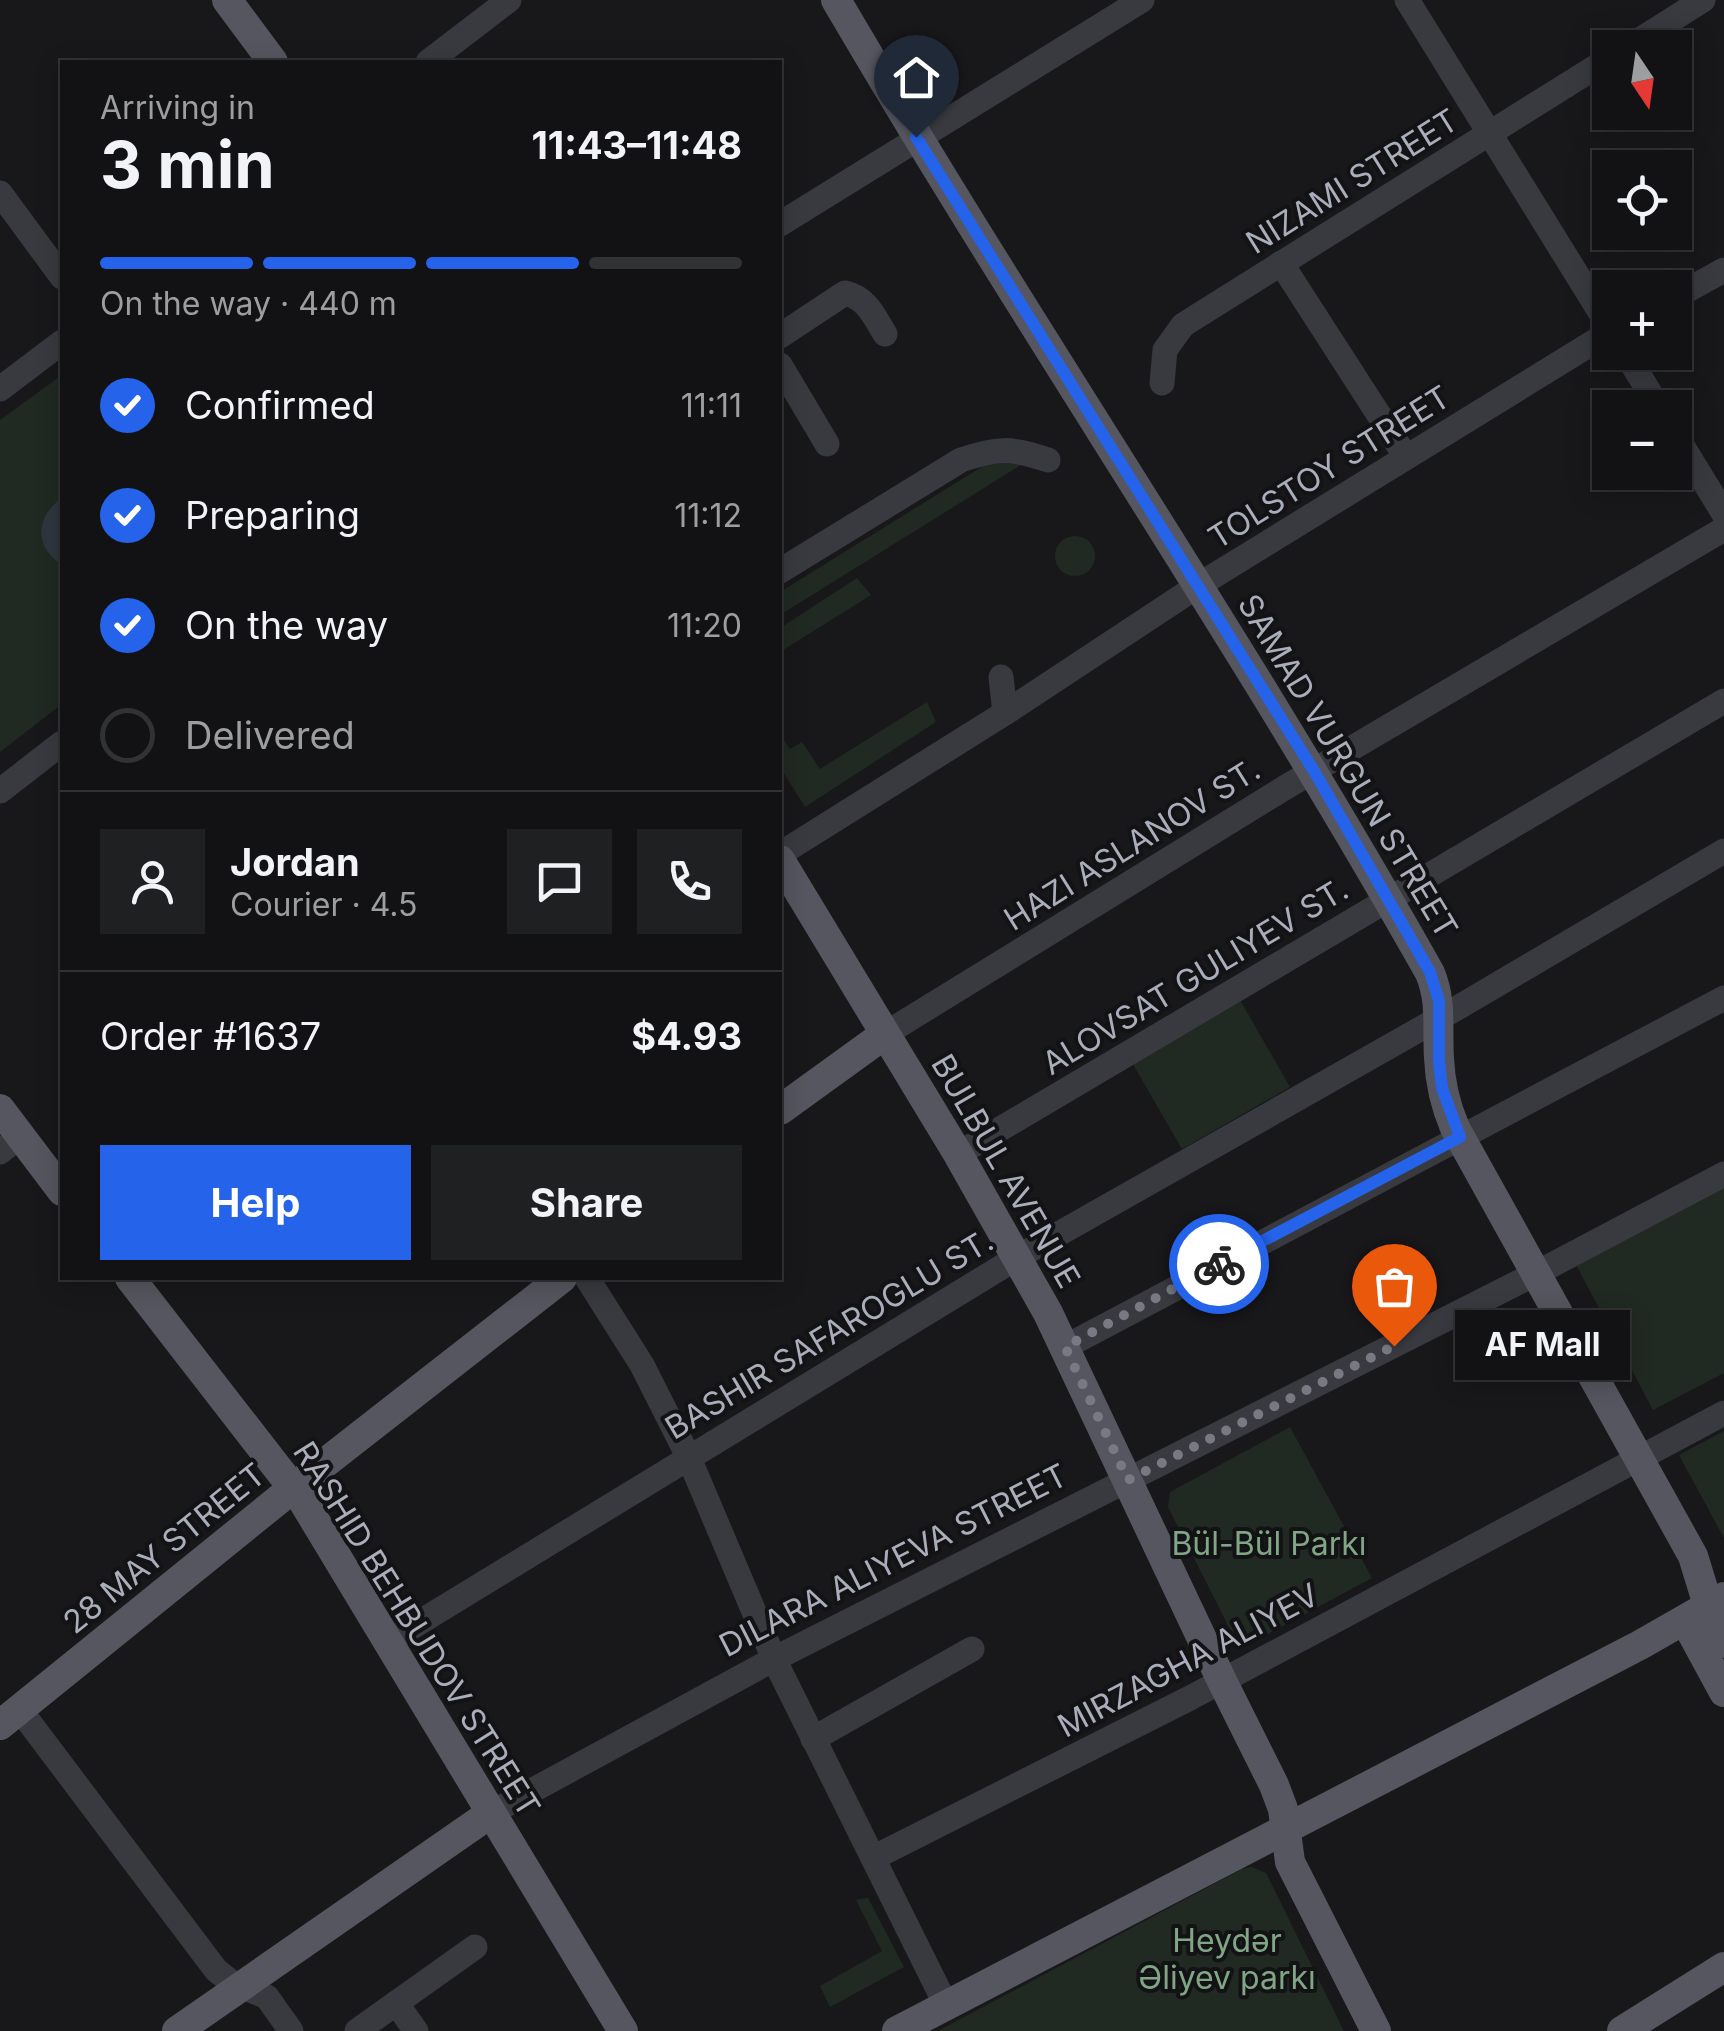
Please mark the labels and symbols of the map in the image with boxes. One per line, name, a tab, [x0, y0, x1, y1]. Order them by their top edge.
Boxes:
north arrow	[1592, 30, 1692, 130]
pin	[874, 35, 959, 138]
street label: NIZAMI STREET	[1239, 100, 1465, 262]
street label: TOLSTOY STREET	[1201, 377, 1457, 557]
street label: SAMAD VURGUN STREET	[1230, 587, 1466, 945]
street label: HAZI ASLANOV ST.	[997, 749, 1267, 939]
street label: ALOVSAT GULIYEV ST.	[1035, 869, 1355, 1083]
street label: BULBUL AVENUE	[923, 1047, 1089, 1295]
courier	[1169, 1214, 1269, 1314]
street label: BASHIR SAFAROGLU ST.	[658, 1221, 1000, 1447]
pin	[1352, 1244, 1437, 1347]
callout: AF Mall	[1454, 1311, 1629, 1381]
street label: RASHID BEHBUDOV STREET	[285, 1434, 549, 1824]
street label: 28 MAY STREET	[55, 1455, 273, 1641]
street label: DILARA ALIYEVA STREET	[713, 1455, 1073, 1665]
park label: Bül-Bül Parkı	[1171, 1524, 1367, 1563]
street label: MIRZAGHA ALIYEV	[1051, 1575, 1325, 1745]
park label: Heydər Əliyev parkı	[1138, 1921, 1316, 1997]

